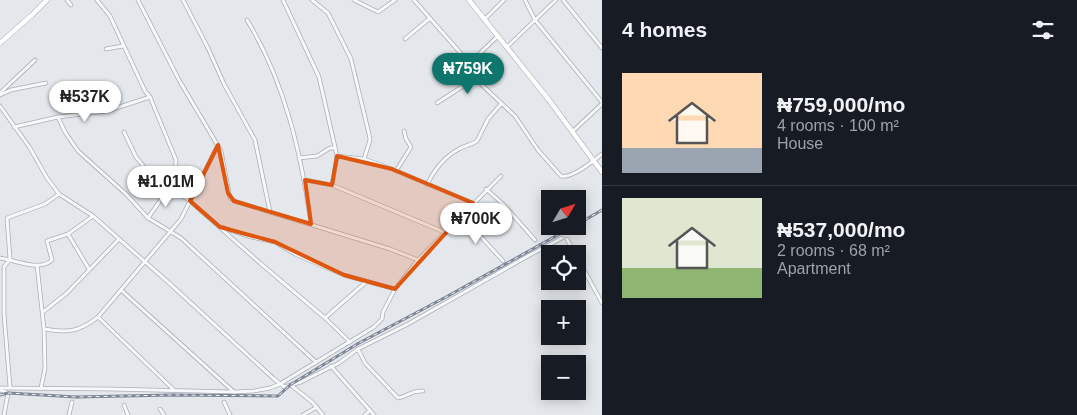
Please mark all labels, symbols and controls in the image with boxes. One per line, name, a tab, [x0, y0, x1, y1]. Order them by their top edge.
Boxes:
icon: filters	[1029, 16, 1057, 44]
text: 4 homes	[622, 18, 707, 41]
pin: ₦759K	[433, 52, 503, 95]
text: ₦759K	[443, 60, 493, 77]
pin: ₦537K	[50, 80, 120, 123]
text: ₦537K	[60, 88, 110, 105]
icon: home	[662, 93, 722, 153]
text: ₦759,000/mo	[777, 93, 905, 116]
text: 4 rooms · 100 m²	[777, 117, 899, 134]
text: House	[777, 135, 823, 152]
pin: ₦1.01M	[125, 166, 207, 208]
text: ₦1.01M	[138, 173, 194, 190]
north arrow	[541, 190, 586, 235]
map controls	[541, 190, 586, 400]
pin: ₦700K	[441, 202, 511, 245]
text: ₦700K	[451, 210, 501, 227]
icon: home	[662, 218, 722, 278]
text: ₦537,000/mo	[777, 218, 905, 241]
text: 2 rooms · 68 m²	[777, 242, 890, 259]
button: locate	[541, 245, 586, 290]
text: Apartment	[777, 260, 851, 277]
button: +	[541, 300, 586, 345]
button: −	[541, 355, 586, 400]

